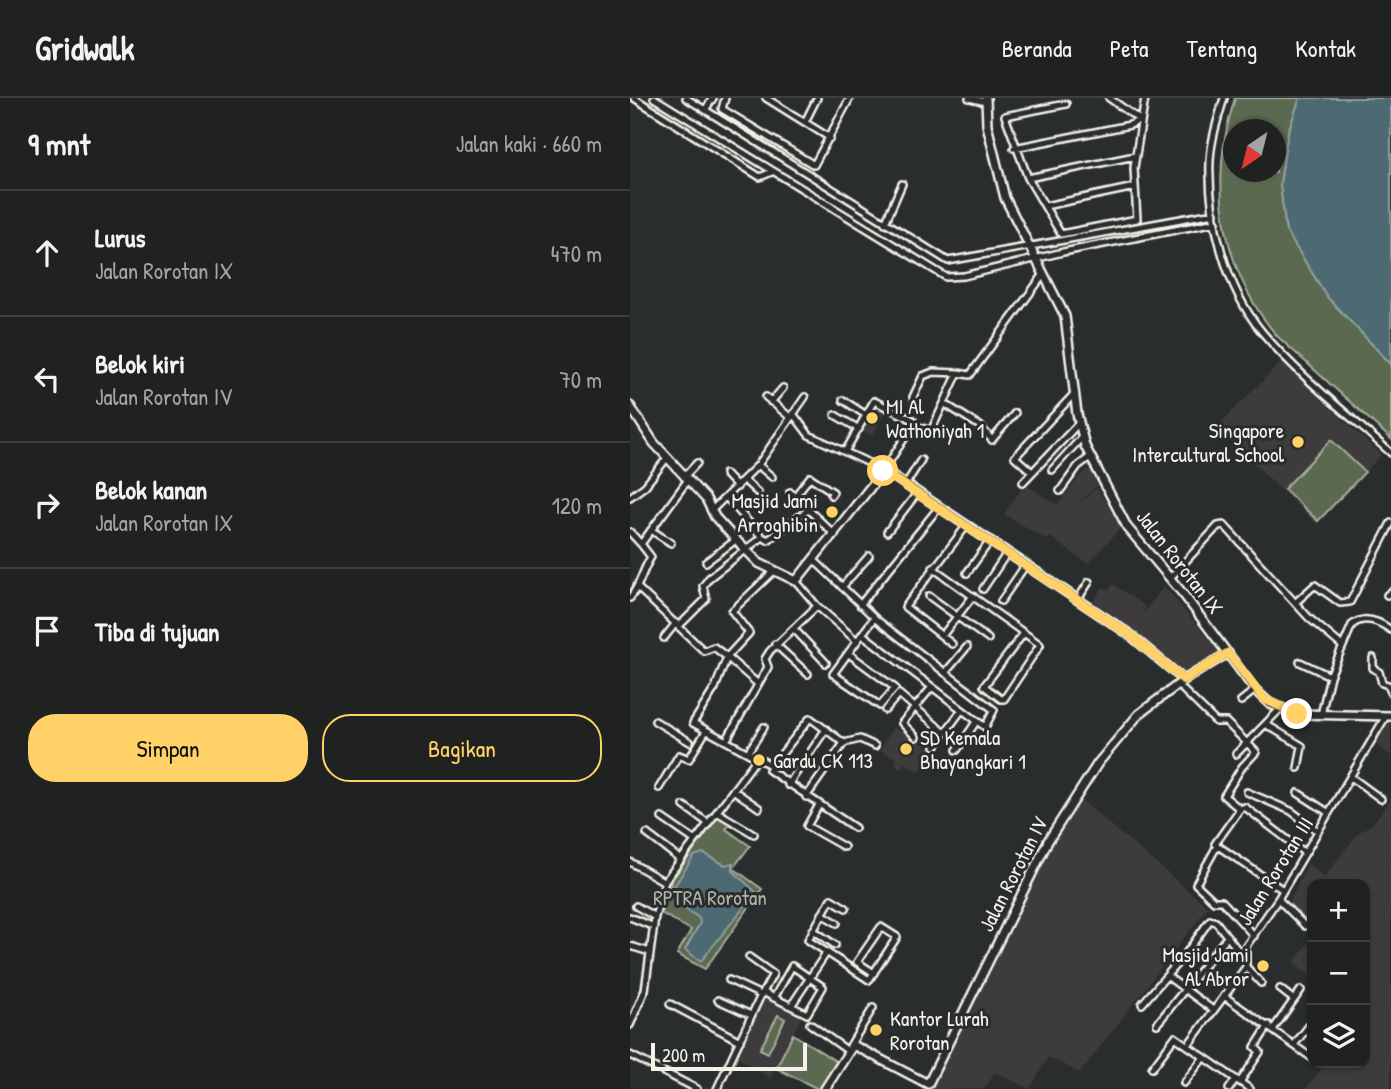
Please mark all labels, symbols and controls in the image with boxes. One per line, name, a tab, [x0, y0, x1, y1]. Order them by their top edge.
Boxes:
text: Gridwalk	[35, 26, 135, 70]
text: Beranda	[1002, 32, 1072, 64]
text: Peta	[1110, 32, 1148, 64]
text: Tentang	[1186, 32, 1257, 64]
text: Kontak	[1295, 32, 1356, 64]
north arrow	[1223, 119, 1286, 182]
text: 9 mnt	[28, 124, 90, 164]
text: Jalan kaki · 660 m	[456, 128, 602, 159]
text: Lurus	[95, 220, 146, 255]
icon: ahead	[28, 234, 66, 272]
text: 470 m	[551, 238, 602, 269]
text: Jalan Rorotan IX	[95, 255, 233, 286]
text: Belok kiri	[95, 346, 185, 381]
icon: left	[28, 360, 66, 398]
text: 70 m	[559, 364, 602, 395]
text: Jalan Rorotan IV	[95, 381, 232, 412]
place label: MI Al Wathoniyah 1	[886, 392, 984, 445]
marker: MI Al Wathoniyah 1	[864, 410, 880, 426]
place label: Singapore Intercultural School	[1132, 416, 1284, 469]
marker: Singapore Intercultural School	[1290, 434, 1306, 450]
route start	[867, 455, 898, 486]
text: Belok kanan	[95, 472, 207, 507]
icon: right	[28, 486, 66, 524]
place label: Masjid Jami Arroghibin	[732, 486, 818, 539]
text: 120 m	[552, 490, 602, 521]
street label: Jalan Rorotan IX	[1130, 503, 1230, 621]
marker: Masjid Jami Arroghibin	[824, 504, 840, 520]
text: Jalan Rorotan IX	[95, 507, 233, 538]
icon: arrive	[28, 612, 66, 650]
text: Tiba di tujuan	[95, 614, 220, 649]
route end	[1281, 698, 1312, 729]
button: Simpan	[28, 714, 308, 782]
button: Bagikan	[322, 714, 602, 782]
place label: SD Kemala Bhayangkari 1	[920, 723, 1026, 776]
marker: SD Kemala Bhayangkari 1	[898, 741, 914, 757]
place label: Gardu CK 113	[773, 746, 873, 775]
marker: Gardu CK 113	[751, 752, 767, 768]
street label: Jalan Rorotan IV	[972, 811, 1054, 936]
street label: Jalan Rorotan III	[1230, 811, 1320, 931]
map controls	[1307, 879, 1370, 1068]
button: +	[1307, 879, 1370, 942]
park label: RPTRA Rorotan	[653, 883, 767, 912]
place label: Masjid Jami Al Abror	[1163, 940, 1249, 993]
button: −	[1307, 942, 1370, 1005]
marker: Masjid Jami Al Abror	[1255, 958, 1271, 974]
place label: Kantor Lurah Rorotan	[890, 1004, 989, 1057]
button: layers	[1307, 1005, 1370, 1068]
marker: Kantor Lurah Rorotan	[868, 1022, 884, 1038]
scale bar	[651, 1040, 807, 1072]
text: 200 m	[662, 1042, 705, 1068]

